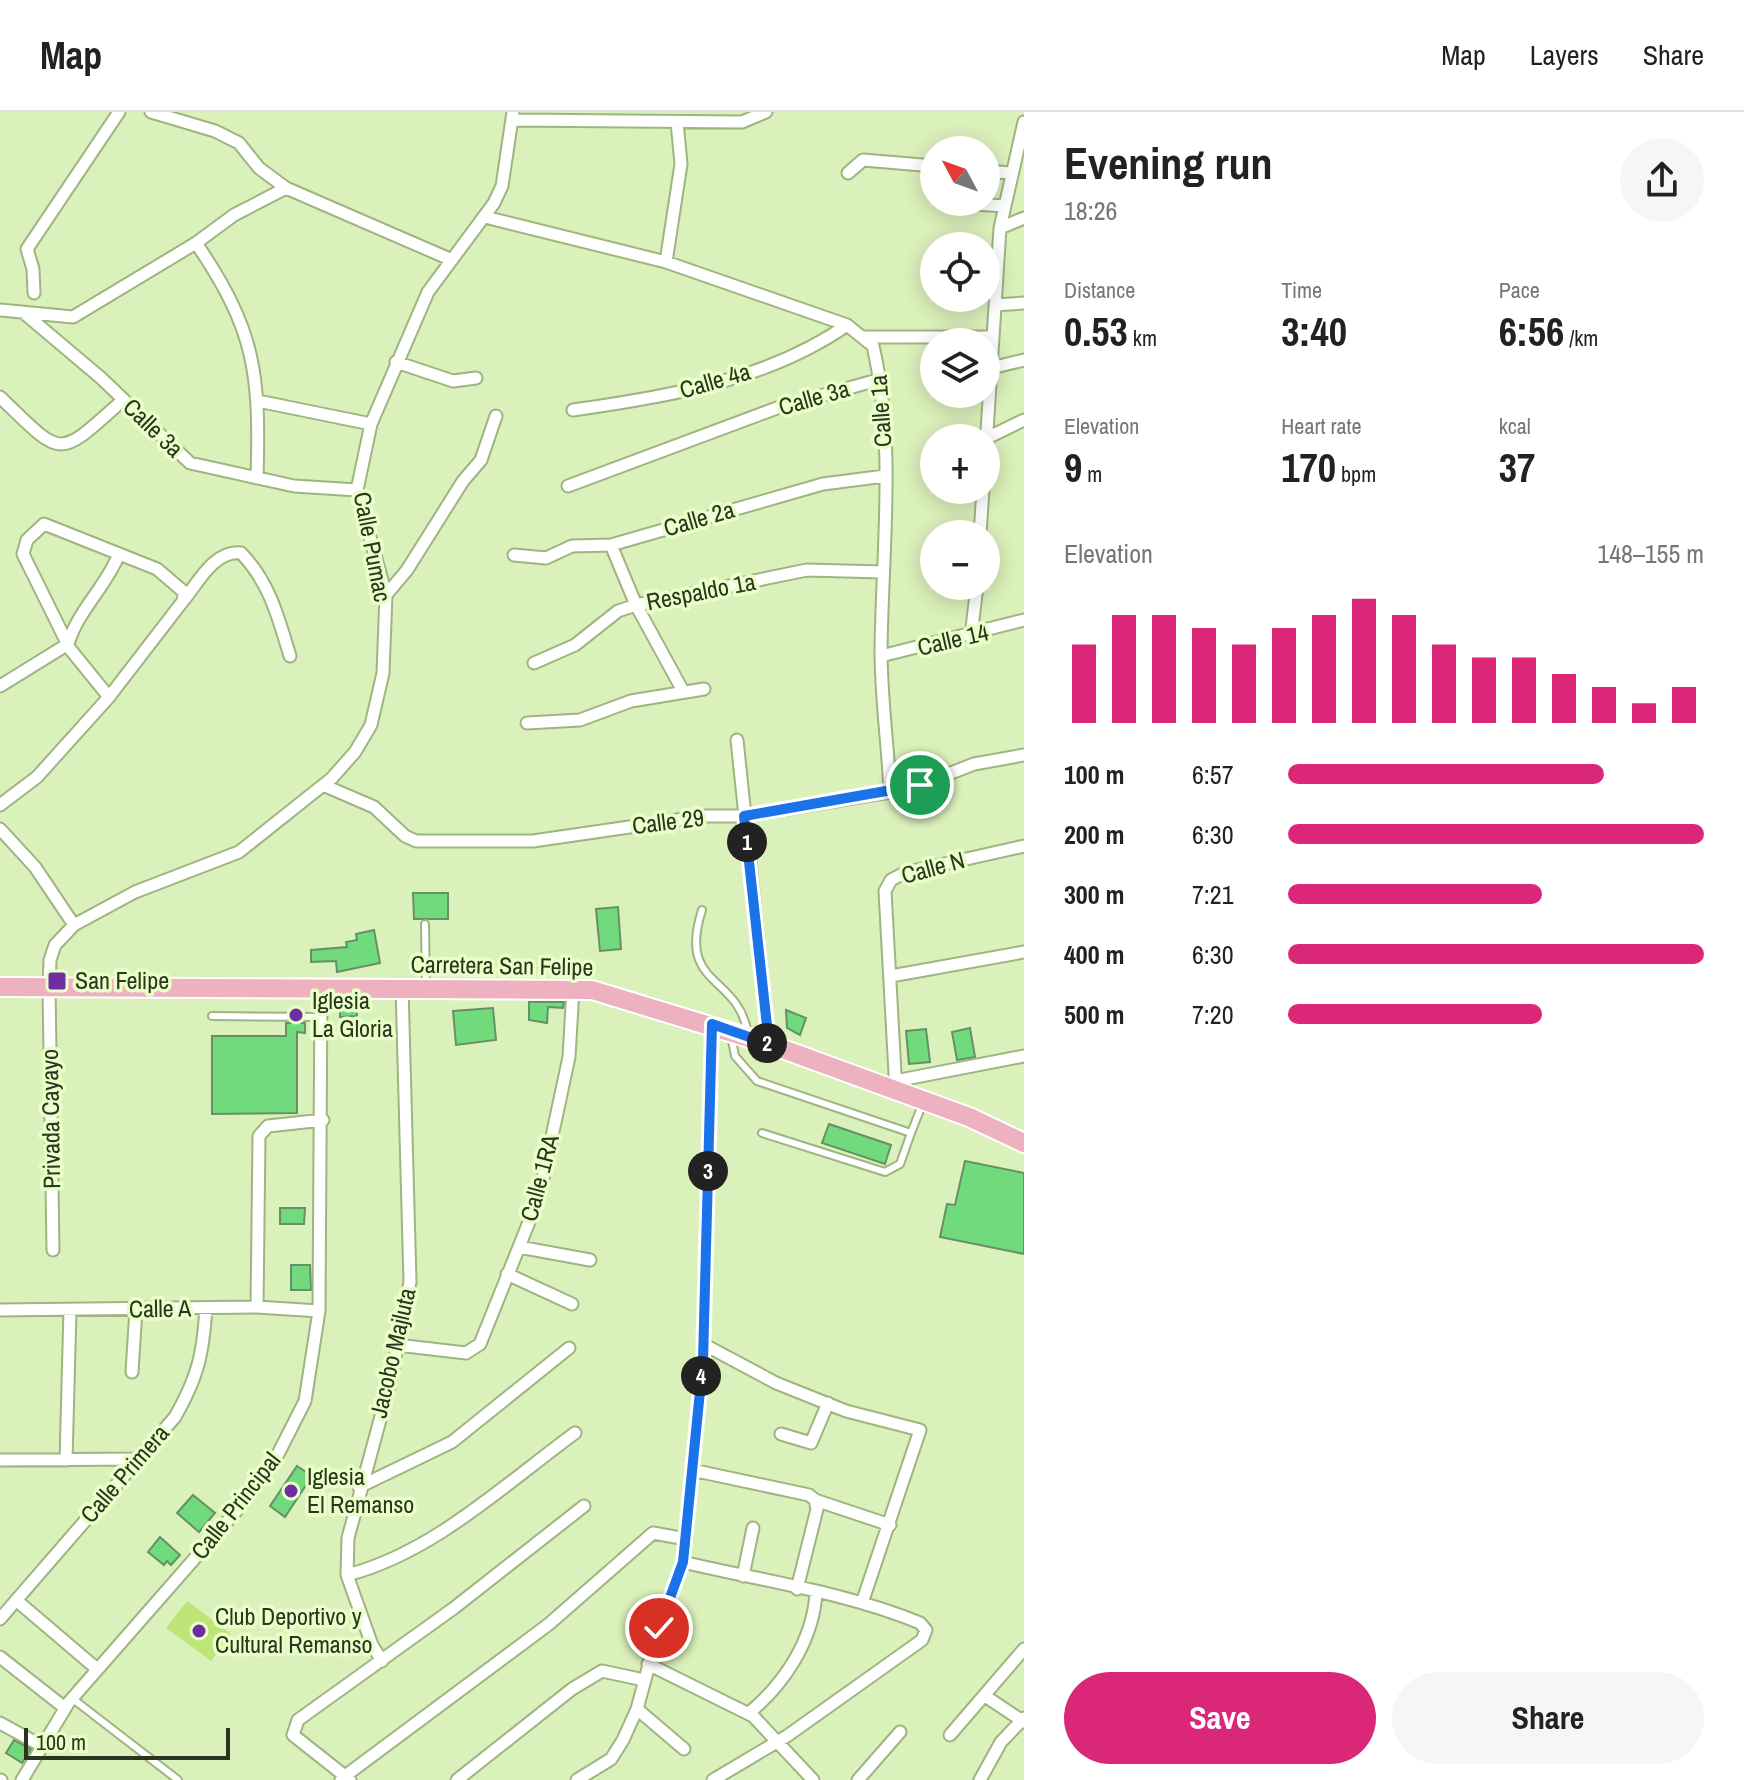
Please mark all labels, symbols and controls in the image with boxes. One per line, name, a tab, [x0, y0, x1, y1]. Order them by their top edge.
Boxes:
text: Map	[40, 30, 102, 81]
text: Map	[1441, 36, 1486, 74]
text: Layers	[1530, 36, 1599, 74]
text: Share	[1643, 36, 1704, 74]
text: Evening run	[1064, 133, 1273, 193]
north arrow	[920, 136, 1000, 216]
map controls	[920, 136, 1000, 600]
button: share	[1620, 138, 1704, 222]
text: 18:26	[1064, 193, 1117, 228]
button: locate	[920, 232, 1000, 312]
text: Distance	[1064, 275, 1135, 305]
text: Time	[1281, 275, 1322, 305]
text: Pace	[1499, 275, 1540, 305]
text: 0.53	[1064, 305, 1128, 358]
text: 3:40	[1281, 305, 1347, 358]
text: 6:56	[1499, 305, 1564, 358]
text: km	[1128, 323, 1157, 353]
text: /km	[1564, 323, 1598, 353]
button: layers	[920, 328, 1000, 408]
street label: Calle 4a	[676, 355, 754, 405]
street label: Calle 3a	[775, 372, 853, 422]
street label: Calle 1a	[862, 374, 898, 448]
street label: Calle 3a	[117, 391, 191, 464]
text: Elevation	[1064, 411, 1139, 441]
text: Heart rate	[1281, 411, 1362, 441]
text: kcal	[1499, 411, 1531, 441]
button: +	[920, 424, 1000, 504]
text: 9	[1064, 441, 1082, 494]
text: 170	[1281, 441, 1336, 494]
text: 37	[1499, 441, 1535, 494]
text: m	[1082, 459, 1102, 489]
text: bpm	[1336, 459, 1376, 489]
street label: Calle Pumac	[347, 489, 399, 605]
street label: Calle 2a	[660, 493, 738, 543]
button: −	[920, 520, 1000, 600]
text: Elevation	[1064, 536, 1153, 571]
text: 148–155 m	[1597, 536, 1704, 571]
street label: Respaldo 1a	[644, 565, 758, 617]
street label: Calle 14	[914, 615, 992, 663]
pin	[886, 751, 954, 819]
text: 100 m	[1064, 757, 1124, 792]
text: 6:57	[1192, 757, 1234, 792]
icon: arrive	[898, 763, 942, 807]
street label: Calle 29	[630, 801, 706, 841]
text: 200 m	[1064, 817, 1124, 852]
text: 6:30	[1192, 817, 1234, 852]
pin: 1	[727, 822, 767, 862]
text: 1	[742, 827, 752, 857]
street label: Calle N	[897, 843, 968, 891]
text: 300 m	[1064, 877, 1124, 912]
text: 7:21	[1192, 877, 1234, 912]
text: 400 m	[1064, 937, 1124, 972]
text: 6:30	[1192, 937, 1234, 972]
street label: Carretera San Felipe	[410, 947, 594, 983]
place label: San Felipe	[75, 964, 169, 996]
marker: San Felipe	[46, 970, 68, 992]
place label: Iglesia La Gloria	[312, 984, 393, 1044]
text: 500 m	[1064, 997, 1124, 1032]
text: 7:20	[1192, 997, 1234, 1032]
marker: Iglesia La Gloria	[287, 1006, 305, 1024]
pin: 2	[747, 1023, 787, 1063]
text: 2	[762, 1028, 772, 1058]
street label: Privada Cayayo	[33, 1049, 67, 1189]
street label: Calle 1RA	[512, 1130, 566, 1225]
pin: 3	[688, 1151, 728, 1191]
text: 3	[703, 1156, 713, 1186]
street label: Jacobo Majluta	[362, 1285, 423, 1421]
street label: Calle A	[129, 1291, 192, 1325]
pin: 4	[681, 1356, 721, 1396]
text: 4	[696, 1361, 706, 1391]
street label: Calle Primera	[73, 1417, 176, 1529]
street label: Calle Principal	[183, 1445, 287, 1566]
place label: Iglesia El Remanso	[307, 1460, 414, 1520]
marker: Iglesia El Remanso	[282, 1482, 300, 1500]
pin	[625, 1594, 693, 1662]
place label: Club Deportivo y Cultural Remanso	[215, 1600, 373, 1660]
icon: check	[637, 1606, 681, 1650]
marker: Club Deportivo y Cultural Remanso	[190, 1622, 208, 1640]
button: Save	[1064, 1672, 1376, 1764]
button: Share	[1392, 1672, 1704, 1764]
scale bar	[24, 1724, 230, 1760]
text: 100 m	[36, 1727, 86, 1757]

